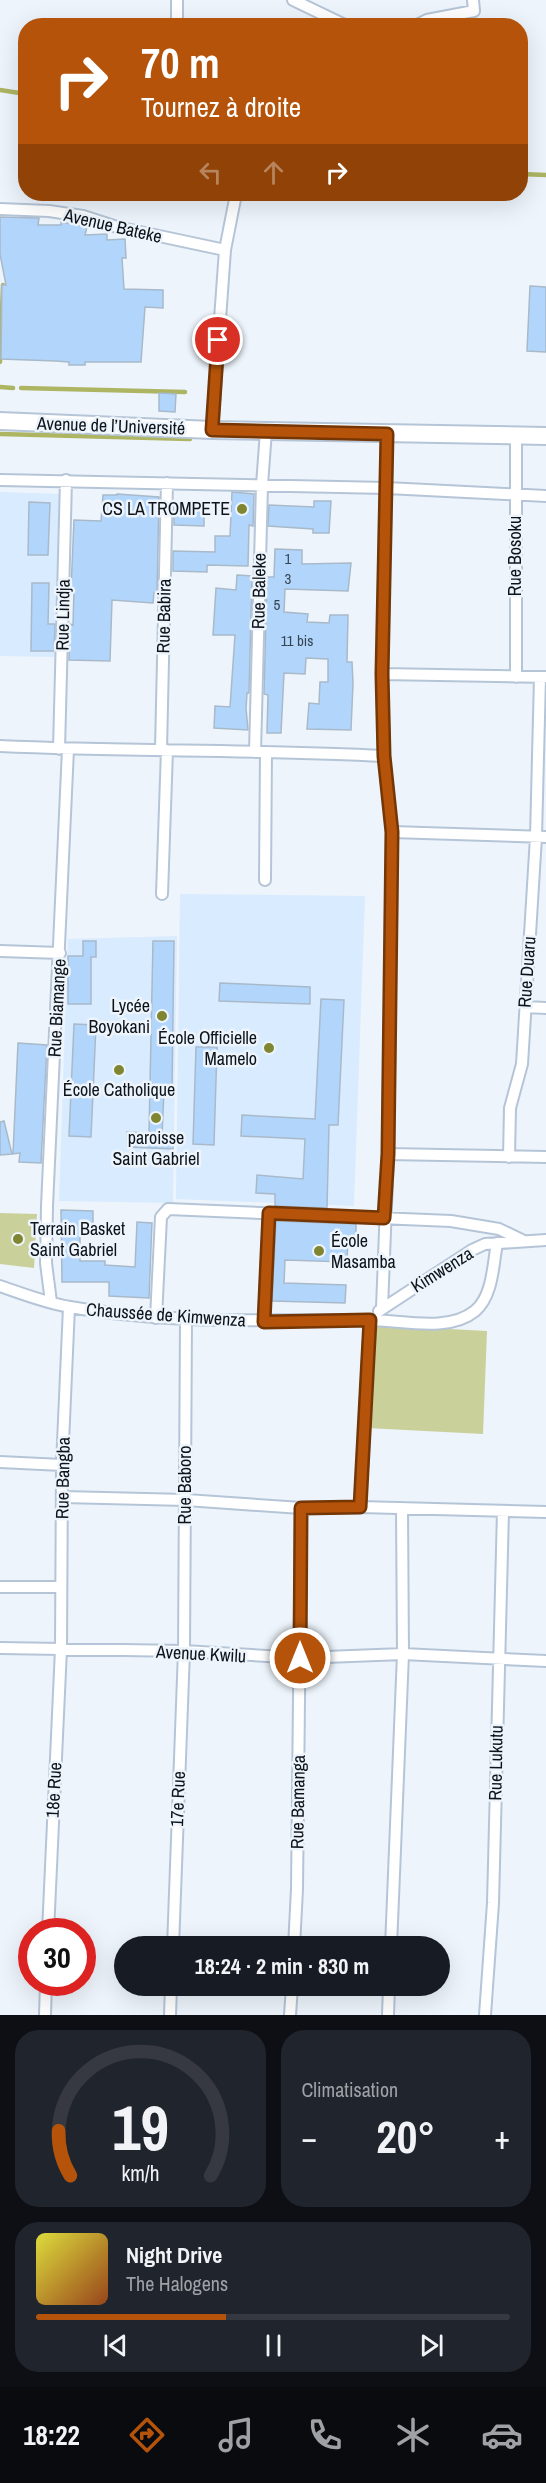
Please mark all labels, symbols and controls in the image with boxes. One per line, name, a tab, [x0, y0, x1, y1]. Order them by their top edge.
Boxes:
text: 70 m	[141, 35, 220, 91]
icon: right	[42, 42, 120, 120]
text: Tournez à droite	[141, 89, 301, 125]
icon: left	[194, 156, 227, 189]
icon: ahead	[257, 156, 290, 189]
icon: right	[320, 156, 353, 189]
street label: Avenue Bateke	[61, 202, 165, 249]
pin	[192, 314, 243, 365]
icon: arrive	[201, 323, 234, 356]
street label: Avenue de l’Université	[36, 410, 186, 441]
place label: CS LA TROMPETE	[102, 496, 230, 521]
marker: CS LA TROMPETE	[235, 502, 249, 516]
street label: Rue Bosoku	[502, 516, 527, 596]
house number: 1	[285, 548, 292, 569]
street label: Rue Baleke	[245, 553, 272, 629]
house number: 3	[285, 568, 292, 589]
street label: Rue Babira	[150, 578, 177, 654]
street label: Rue Lindja	[49, 579, 76, 651]
house number: 5	[274, 594, 281, 615]
house number: 11 bis	[281, 630, 313, 651]
street label: Rue Duaru	[512, 935, 541, 1008]
street label: Rue Biamange	[41, 958, 72, 1058]
place label: Lycée Boyokani	[88, 993, 150, 1039]
marker: Lycée Boyokani	[155, 1009, 169, 1023]
place label: École Officielle Mamelo	[158, 1025, 257, 1071]
marker: École Officielle Mamelo	[262, 1041, 276, 1055]
marker: École Catholique	[112, 1063, 126, 1077]
place label: École Catholique	[63, 1077, 175, 1102]
marker: paroisse Saint Gabriel	[149, 1111, 163, 1125]
place label: paroisse Saint Gabriel	[113, 1125, 199, 1171]
place label: Terrain Basket Saint Gabriel	[30, 1216, 125, 1262]
place label: École Masamba	[331, 1228, 396, 1274]
marker: Terrain Basket Saint Gabriel	[11, 1232, 25, 1246]
street label: Kimwenza	[406, 1241, 478, 1298]
marker: École Masamba	[312, 1244, 326, 1258]
street label: Chaussée de Kimwenza	[85, 1296, 247, 1333]
street label: Rue Bangba	[49, 1437, 76, 1519]
street label: Rue Baboro	[172, 1446, 197, 1524]
position arrow	[268, 1626, 332, 1690]
street label: Avenue Kwilu	[154, 1639, 247, 1668]
street label: Rue Lukutu	[482, 1725, 509, 1801]
street label: Rue Bamanga	[284, 1755, 311, 1849]
street label: 18e Rue	[40, 1761, 67, 1818]
street label: 17e Rue	[164, 1771, 191, 1827]
speed limit sign: 30	[18, 1918, 96, 1996]
text: 18:24 · 2 min · 830 m	[195, 1951, 369, 1981]
text: Climatisation	[302, 2076, 398, 2103]
text: 19	[112, 2085, 169, 2169]
text: 20°	[376, 2106, 435, 2167]
text: −	[302, 2115, 317, 2159]
text: +	[494, 2115, 510, 2159]
text: km/h	[121, 2159, 159, 2188]
text: Night Drive	[126, 2240, 222, 2270]
text: The Halogens	[126, 2270, 228, 2297]
icon: previous	[99, 2329, 132, 2362]
icon: pause	[257, 2329, 290, 2362]
icon: next	[415, 2329, 448, 2362]
icon: directions	[126, 2414, 168, 2456]
icon: music	[215, 2414, 257, 2456]
icon: phone	[304, 2414, 346, 2456]
icon: climate	[392, 2414, 434, 2456]
icon: car	[481, 2414, 523, 2456]
text: 18:22	[23, 2417, 80, 2453]

